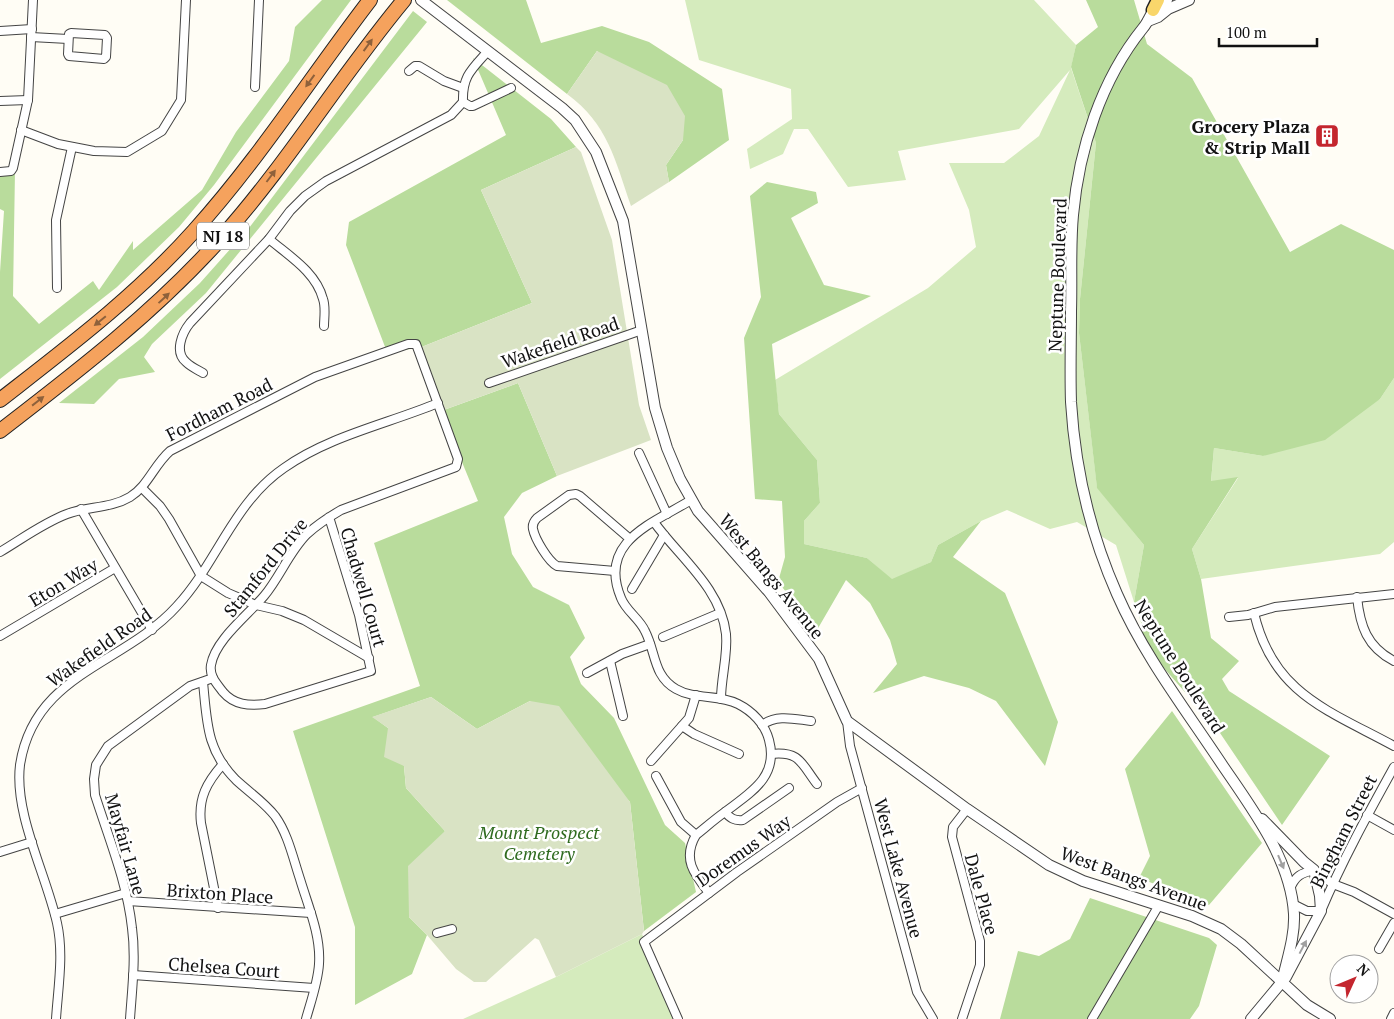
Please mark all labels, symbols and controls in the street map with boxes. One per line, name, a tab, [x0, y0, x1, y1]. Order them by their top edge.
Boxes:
scale bar	[1219, 15, 1316, 47]
text: 100 m	[1226, 22, 1267, 42]
one-way arrow	[362, 39, 373, 52]
one-way arrow	[305, 75, 315, 88]
place label: Grocery Plaza & Strip Mall	[1192, 114, 1310, 159]
building icon: Grocery Plaza & Strip Mall	[1314, 123, 1340, 149]
one-way arrow	[266, 169, 276, 183]
street label: Neptune Boulevard	[1042, 198, 1072, 352]
road number: NJ 18	[197, 222, 249, 250]
one-way arrow	[157, 292, 169, 304]
street label: Wakefield Road	[498, 311, 622, 373]
one-way arrow	[93, 316, 106, 327]
street label: Fordham Road	[162, 372, 276, 446]
one-way arrow	[32, 396, 45, 407]
street label: West Bangs Avenue	[714, 508, 830, 644]
street label: Stamford Drive	[218, 512, 312, 622]
street label: Chadwell Court	[335, 524, 393, 650]
street label: Eton Way	[24, 552, 103, 612]
street label: Neptune Boulevard	[1129, 594, 1231, 738]
street label: Wakefield Road	[42, 602, 156, 692]
street label: Bingham Street	[1304, 770, 1382, 892]
street label: Mayfair Lane	[100, 790, 152, 898]
street label: West Lake Avenue	[869, 796, 929, 940]
street label: Doremus Way	[691, 808, 796, 892]
park label: Mount Prospect Cemetery	[478, 820, 600, 865]
street label: West Bangs Avenue	[1057, 840, 1211, 916]
street label: Dale Place	[960, 851, 1004, 937]
one-way arrow	[1277, 854, 1285, 869]
street label: Brixton Place	[166, 877, 274, 909]
one-way arrow	[1299, 940, 1307, 955]
street label: Chelsea Court	[167, 951, 281, 983]
north arrow	[1329, 954, 1379, 1004]
text: N	[1353, 959, 1374, 980]

